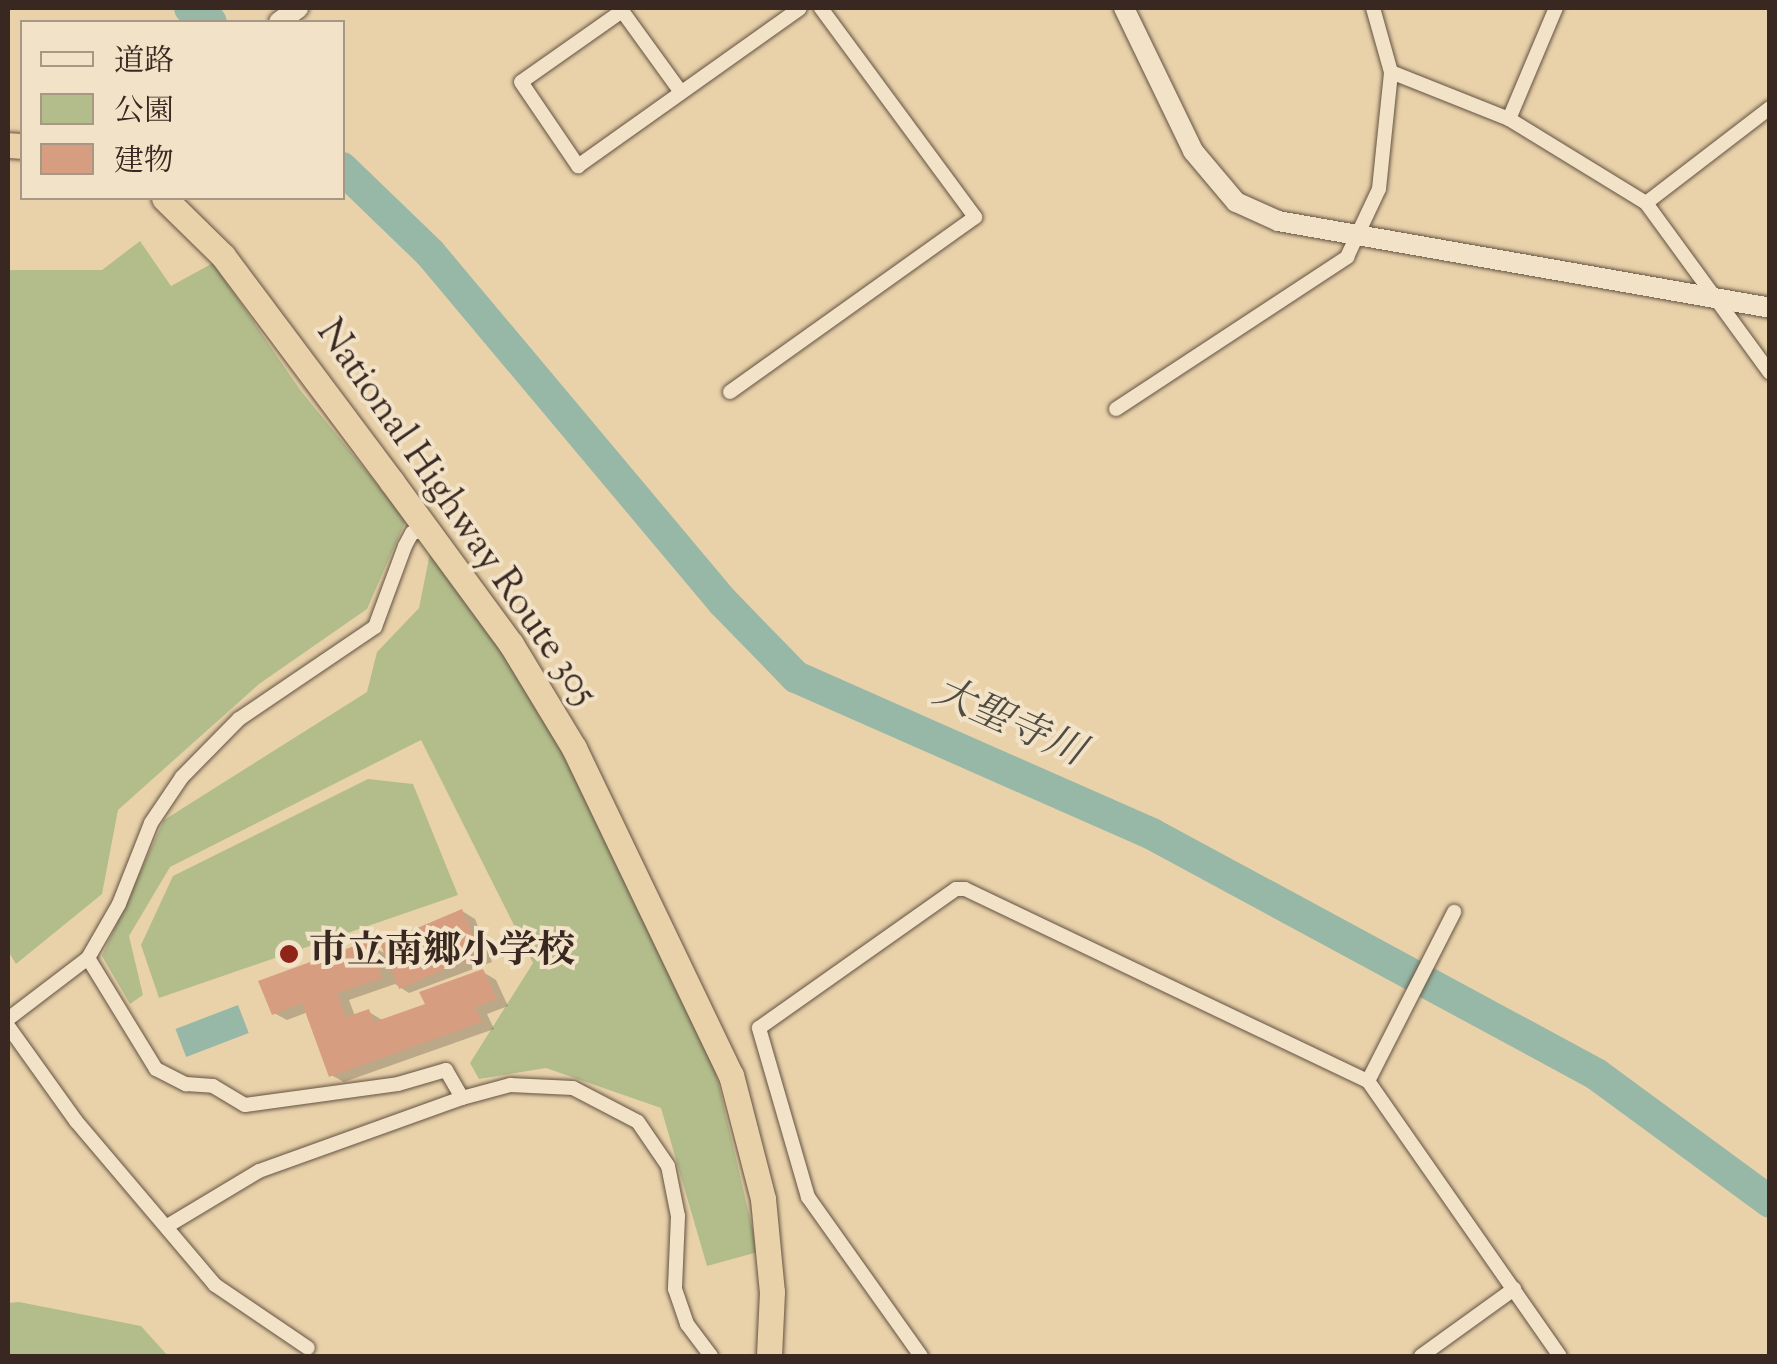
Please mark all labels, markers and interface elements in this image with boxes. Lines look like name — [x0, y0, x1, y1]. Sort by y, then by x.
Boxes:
legend — [20, 20, 345, 200]
text: 道路 — [114, 41, 174, 84]
text: 公園 — [114, 91, 174, 134]
text: 建物 — [114, 141, 174, 184]
street label: National Highway Route 305 — [305, 313, 605, 715]
water label: 大聖寺川 — [925, 670, 1091, 778]
place label: 市立南郷小学校 — [309, 931, 575, 977]
marker: 市立南郷小学校 — [278, 943, 300, 965]

